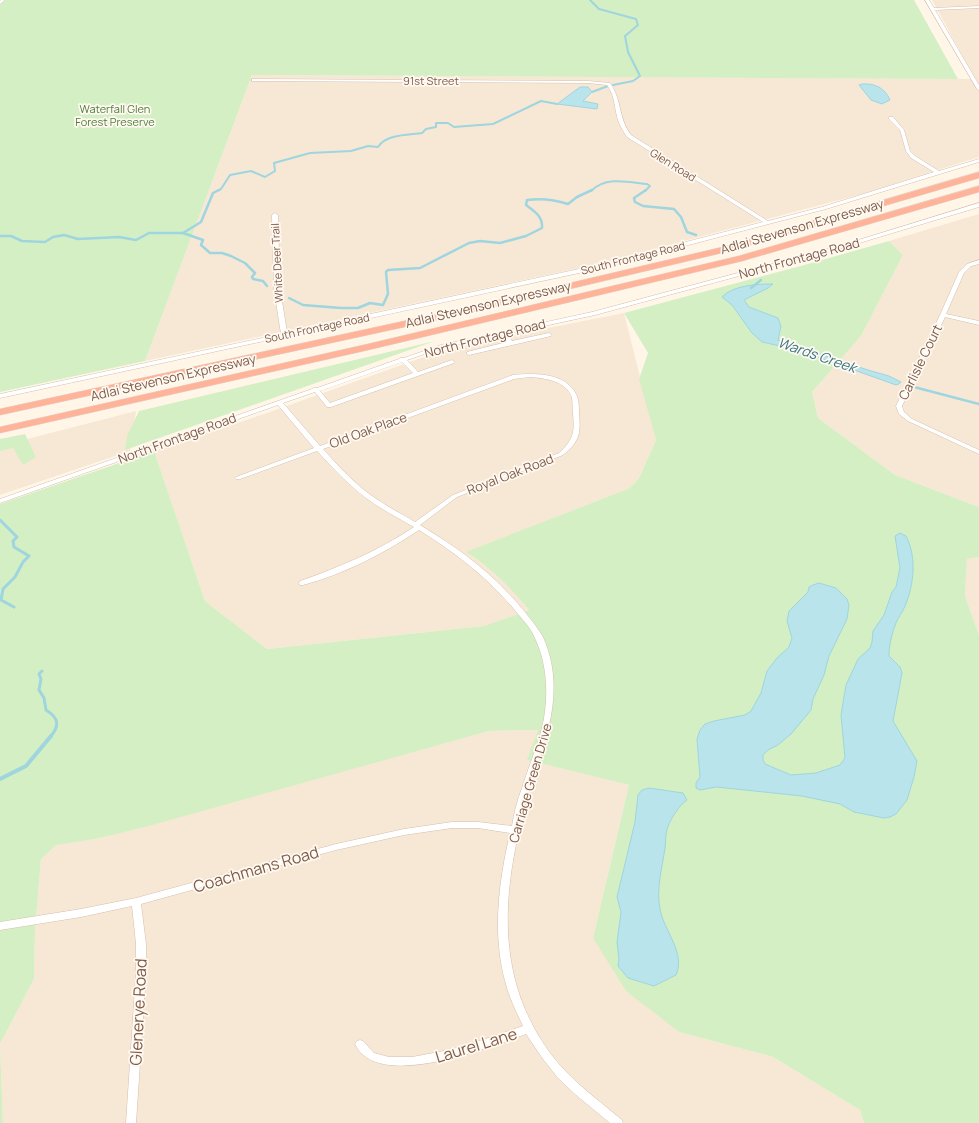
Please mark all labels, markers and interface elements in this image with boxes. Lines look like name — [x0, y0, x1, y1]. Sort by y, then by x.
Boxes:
street label: 91st Street — [403, 73, 459, 88]
park label: Waterfall Glen Forest Preserve — [75, 101, 155, 129]
street label: Glen Road — [647, 145, 699, 185]
street label: Adlai Stevenson Expressway — [718, 194, 886, 258]
street label: White Deer Trail — [267, 223, 286, 303]
street label: North Frontage Road — [737, 233, 861, 283]
street label: South Frontage Road — [579, 237, 687, 278]
street label: Adlai Stevenson Expressway — [404, 276, 573, 332]
street label: South Frontage Road — [263, 309, 371, 346]
street label: North Frontage Road — [422, 314, 548, 362]
street label: Carlisle Court — [894, 321, 946, 403]
water label: Wards Creek — [775, 332, 861, 377]
street label: Adlai Stevenson Expressway — [89, 349, 258, 405]
street label: North Frontage Road — [115, 408, 239, 468]
street label: Old Oak Place — [327, 408, 410, 452]
street label: Royal Oak Road — [464, 449, 556, 499]
street label: Carriage Green Drive — [504, 721, 556, 845]
street label: Coachmans Road — [191, 841, 321, 897]
street label: Glenerye Road — [124, 958, 152, 1066]
street label: Laurel Lane — [432, 1022, 520, 1068]

